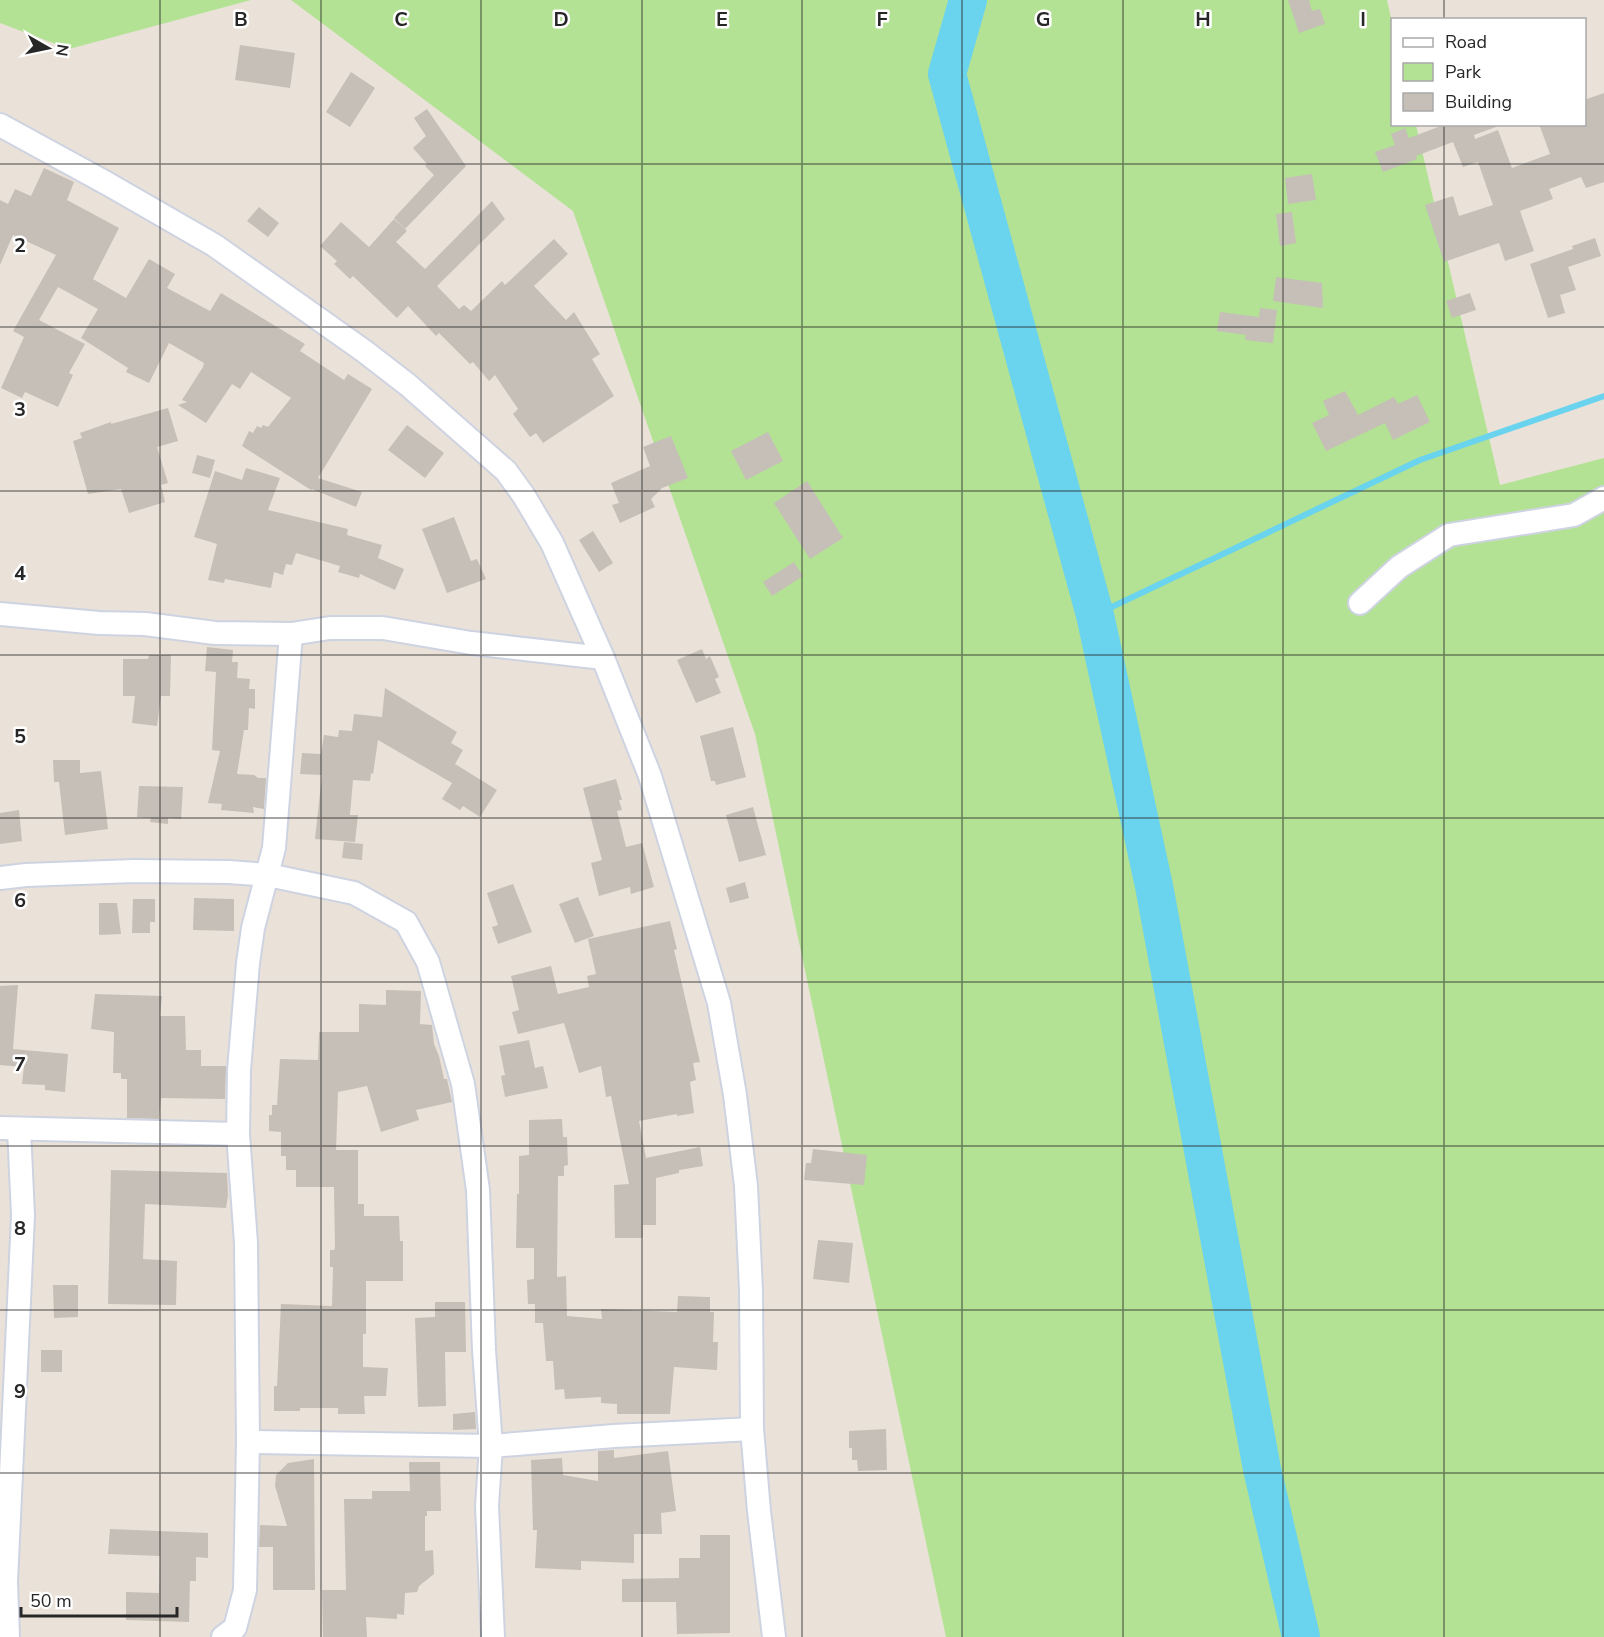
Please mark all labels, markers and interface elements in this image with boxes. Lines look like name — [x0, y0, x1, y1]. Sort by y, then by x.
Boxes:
text: B — [234, 6, 248, 33]
text: C — [394, 6, 408, 33]
text: D — [553, 6, 569, 33]
text: E — [716, 6, 728, 33]
text: F — [876, 6, 888, 33]
text: G — [1036, 6, 1050, 33]
text: H — [1195, 6, 1211, 33]
text: I — [1360, 6, 1366, 33]
north arrow — [18, 18, 78, 78]
legend — [1391, 18, 1586, 126]
text: Road — [1445, 30, 1487, 54]
text: N — [50, 43, 74, 58]
text: Park — [1445, 60, 1482, 84]
text: Building — [1445, 90, 1512, 114]
text: 2 — [14, 232, 26, 259]
text: 3 — [14, 396, 26, 423]
text: 4 — [14, 560, 26, 587]
text: 5 — [14, 723, 26, 750]
text: 6 — [14, 887, 26, 914]
text: 7 — [14, 1051, 26, 1078]
text: 8 — [14, 1215, 26, 1242]
text: 9 — [14, 1378, 26, 1405]
scale bar — [21, 1580, 177, 1618]
text: 50 m — [30, 1589, 72, 1613]

